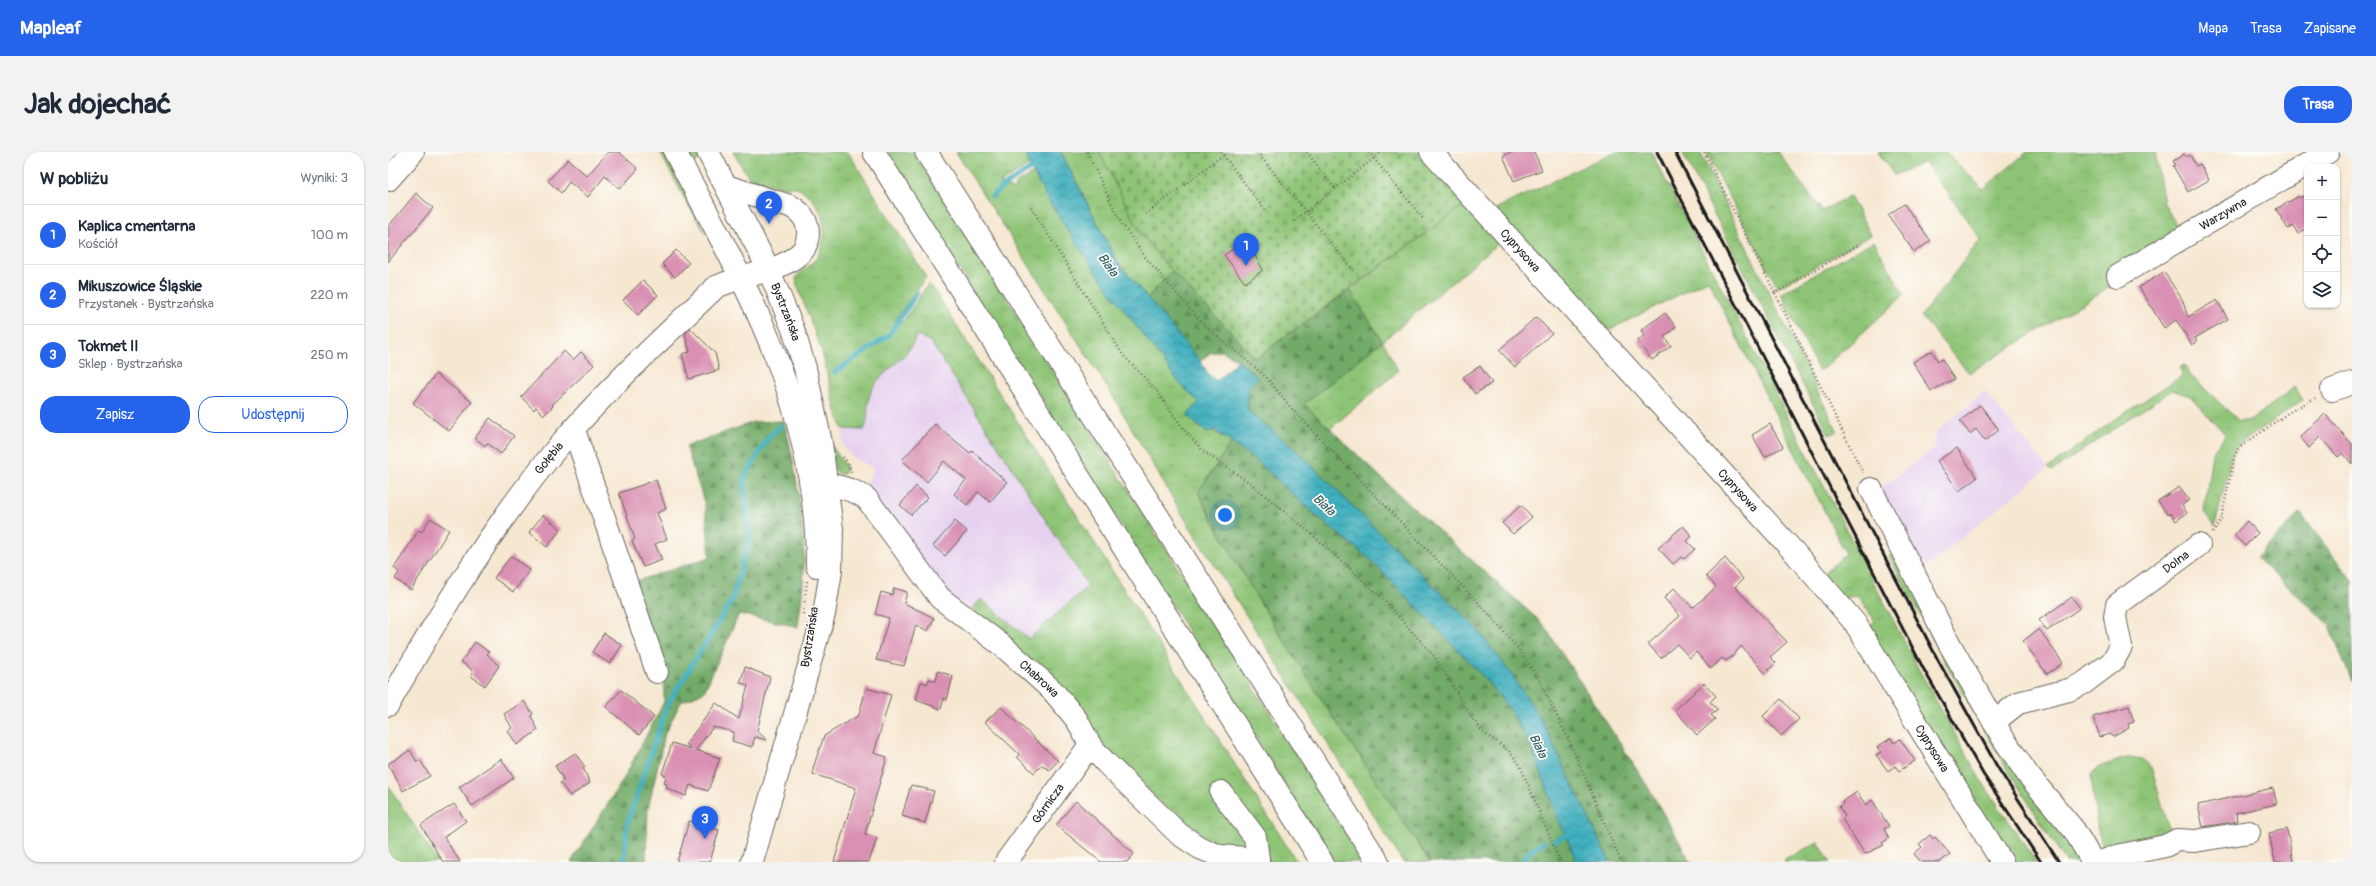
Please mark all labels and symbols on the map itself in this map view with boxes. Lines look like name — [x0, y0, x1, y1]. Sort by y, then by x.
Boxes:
pin: 2 — [756, 191, 782, 224]
street label: Warzywna — [2197, 194, 2250, 234]
street label: Cyprysowa — [1497, 226, 1544, 275]
pin: 1 — [1233, 233, 1259, 266]
water label: Biała — [1094, 250, 1122, 281]
street label: Bystrzańska — [767, 281, 804, 343]
street label: Gołębia — [531, 438, 567, 477]
street label: Cyprysowa — [1715, 466, 1762, 515]
water label: Biała — [1309, 491, 1339, 520]
your location — [1215, 505, 1235, 525]
street label: Dolna — [2160, 547, 2192, 577]
street label: Bystrzańska — [798, 605, 822, 668]
street label: Chabrowa — [1016, 657, 1063, 701]
street label: Cyprysowa — [1912, 722, 1953, 775]
water label: Biała — [1525, 731, 1551, 762]
street label: Górnicza — [1029, 780, 1068, 826]
pin: 3 — [692, 806, 718, 839]

